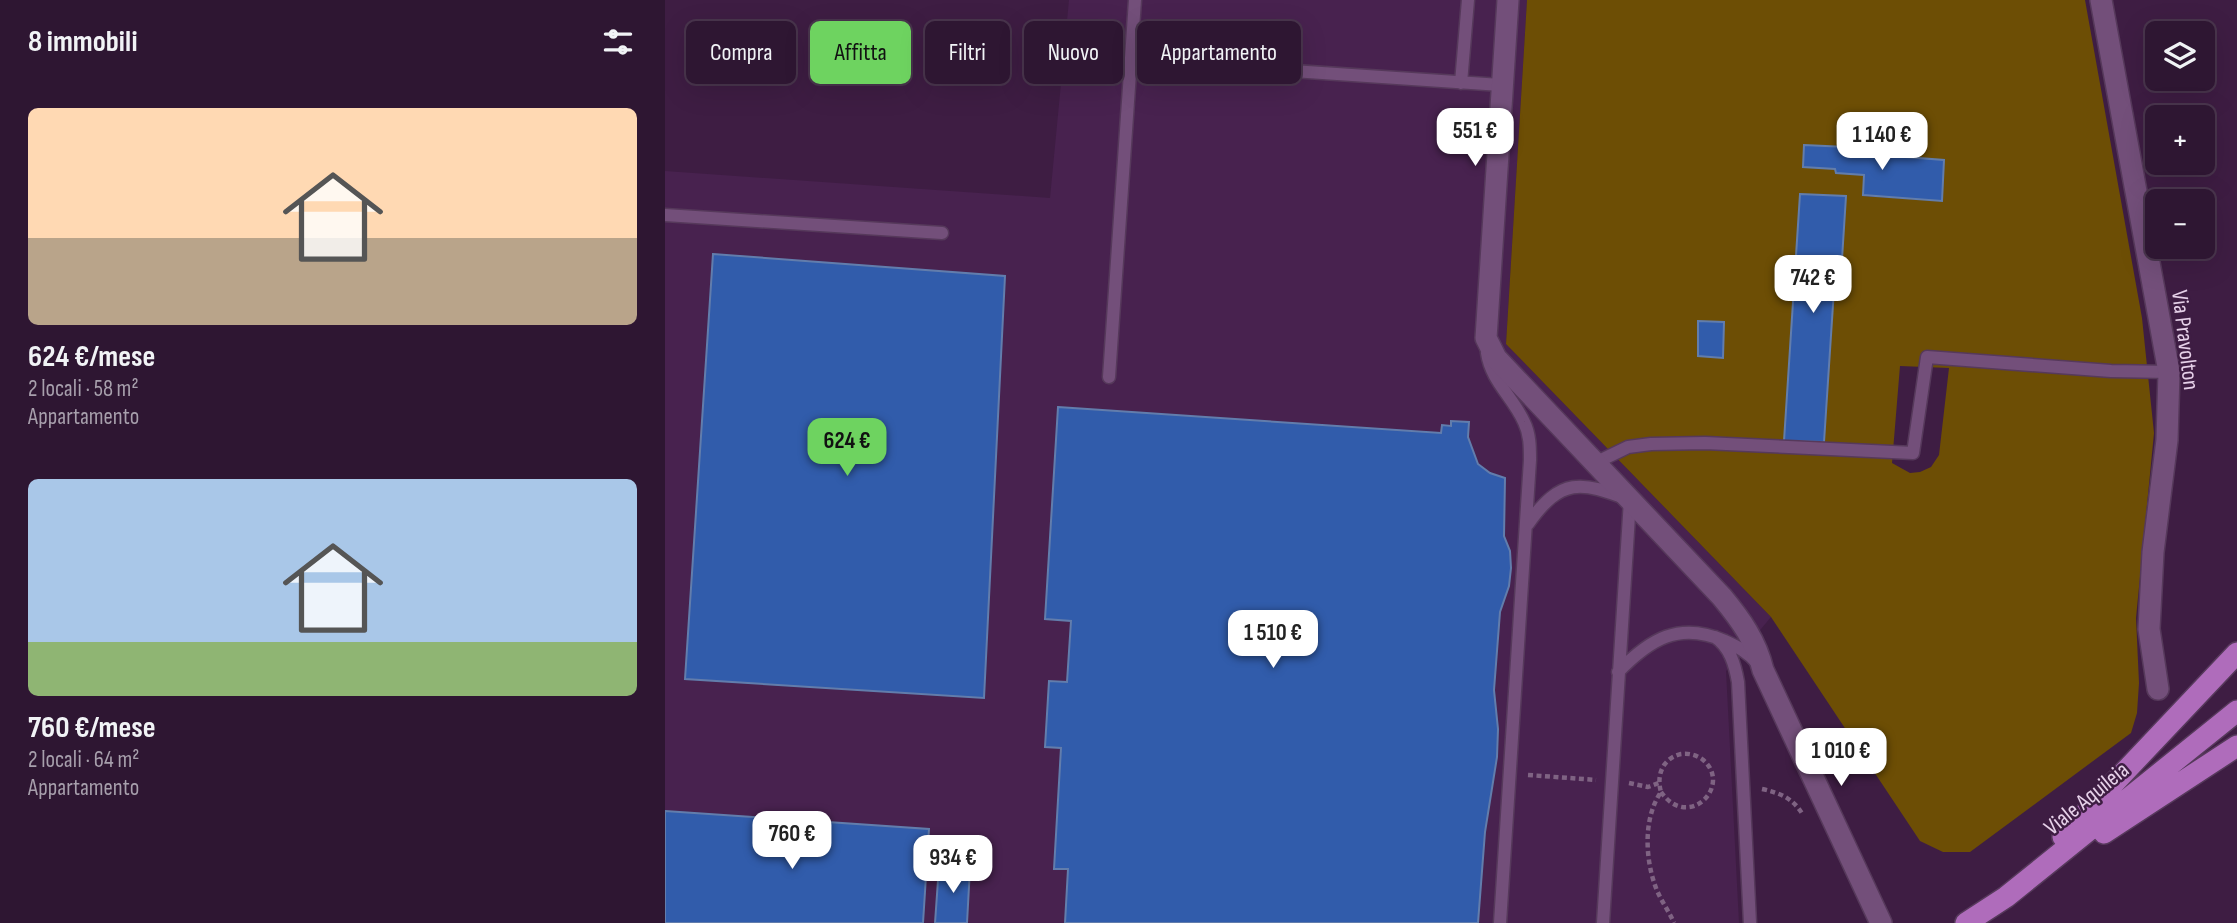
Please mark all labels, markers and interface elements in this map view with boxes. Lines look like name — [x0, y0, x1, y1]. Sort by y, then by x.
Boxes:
chip: Compra — [686, 21, 796, 84]
chip: Affitta — [810, 21, 911, 84]
chip: Filtri — [925, 21, 1010, 84]
chip: Nuovo — [1024, 21, 1123, 84]
chip: Appartamento — [1137, 21, 1301, 84]
map controls — [2145, 21, 2215, 259]
button: layers — [2145, 21, 2215, 91]
icon: filters — [599, 23, 637, 61]
text: 8 immobili — [28, 24, 137, 60]
button: + — [2145, 105, 2215, 175]
pin: 551 € — [1426, 108, 1524, 168]
pin: 1 140 € — [1817, 113, 1947, 172]
text: 551 € — [1453, 117, 1497, 145]
text: 1 140 € — [1853, 121, 1911, 149]
icon: home — [270, 154, 396, 280]
button: − — [2145, 189, 2215, 259]
pin: 742 € — [1764, 256, 1862, 315]
text: 742 € — [1791, 264, 1835, 292]
street label: Via Pravolton — [2165, 289, 2205, 392]
text: 624 €/mese — [28, 339, 155, 375]
text: 2 locali · 58 m² — [28, 375, 139, 403]
text: Appartamento — [28, 403, 139, 431]
pin: 624 € — [798, 419, 896, 478]
text: 624 € — [824, 427, 871, 455]
icon: home — [270, 525, 396, 651]
pin: 1 510 € — [1208, 610, 1338, 670]
text: 1 510 € — [1244, 619, 1302, 647]
text: 760 €/mese — [28, 710, 156, 746]
pin: 1 010 € — [1776, 728, 1906, 788]
text: 1 010 € — [1812, 737, 1870, 765]
text: 2 locali · 64 m² — [28, 746, 139, 774]
street label: Viale Aquileia — [2039, 756, 2135, 841]
text: Appartamento — [28, 774, 139, 802]
pin: 760 € — [743, 812, 841, 871]
text: 760 € — [768, 820, 816, 848]
pin: 934 € — [904, 836, 1002, 895]
text: 934 € — [929, 844, 977, 872]

